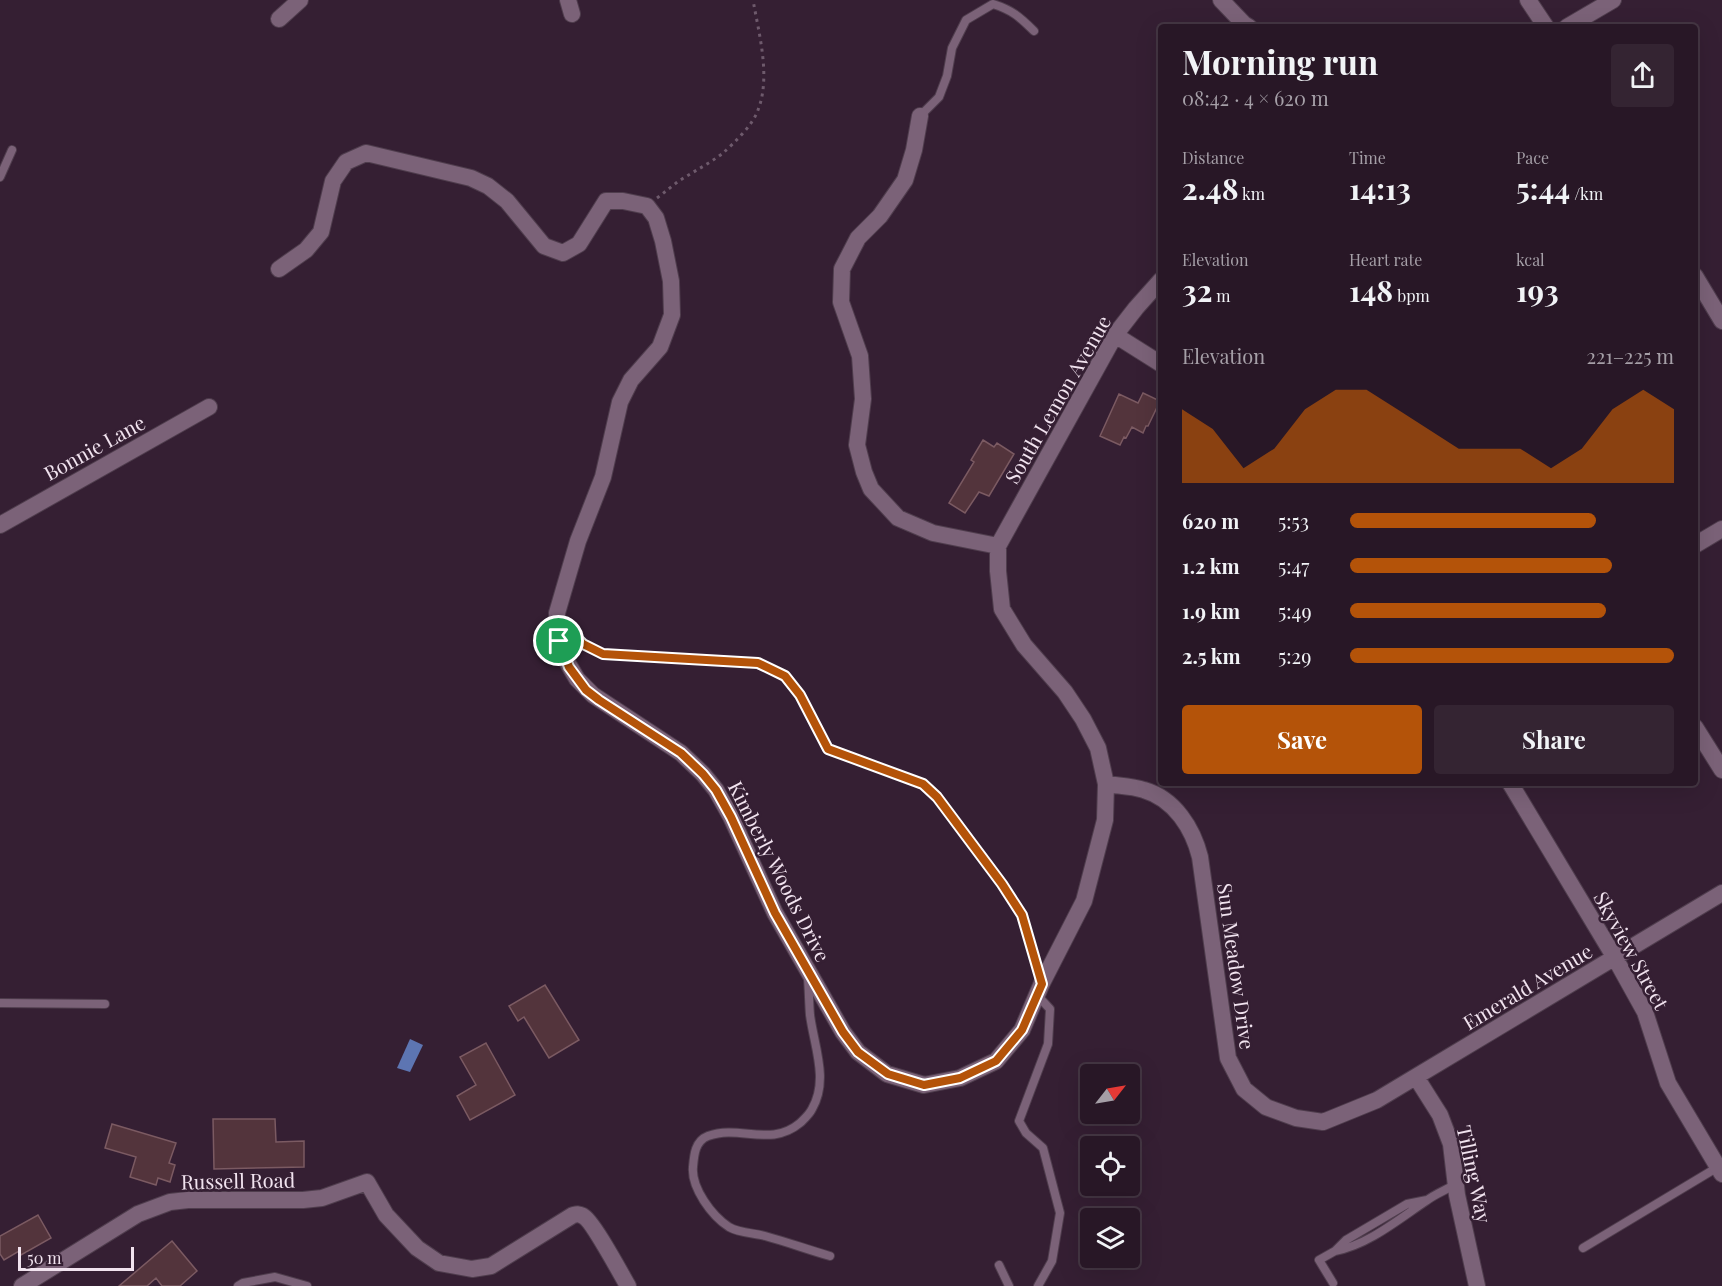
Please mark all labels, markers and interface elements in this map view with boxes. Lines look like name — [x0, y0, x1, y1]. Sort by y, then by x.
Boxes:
text: Morning run — [1182, 39, 1378, 83]
button: share — [1611, 44, 1674, 107]
text: 08:42 · 4 × 620 m — [1182, 84, 1329, 111]
text: Distance — [1182, 147, 1244, 168]
text: Time — [1349, 147, 1386, 168]
text: Pace — [1516, 147, 1549, 168]
text: 2.48 — [1182, 168, 1238, 208]
text: 14:13 — [1349, 168, 1411, 208]
text: 5:44 — [1516, 168, 1570, 208]
text: km — [1238, 183, 1265, 204]
text: /km — [1570, 183, 1603, 204]
text: Elevation — [1182, 249, 1249, 270]
text: Heart rate — [1349, 249, 1422, 270]
text: kcal — [1516, 249, 1545, 270]
text: 32 — [1182, 270, 1212, 310]
text: 148 — [1349, 270, 1393, 310]
text: 193 — [1516, 270, 1559, 310]
text: m — [1212, 285, 1231, 306]
text: bpm — [1393, 285, 1430, 306]
street label: South Lemon Avenue — [998, 310, 1116, 488]
text: Elevation — [1182, 342, 1265, 369]
text: 221–225 m — [1586, 342, 1674, 369]
street label: Bonnie Lane — [38, 408, 150, 486]
text: 620 m — [1182, 507, 1239, 534]
text: 5:53 — [1278, 507, 1309, 534]
text: 1.2 km — [1182, 552, 1240, 579]
text: 5:47 — [1278, 552, 1309, 579]
text: 1.9 km — [1182, 597, 1240, 624]
text: 5:49 — [1278, 597, 1312, 624]
pin — [533, 615, 584, 666]
icon: arrive — [542, 624, 575, 657]
text: 2.5 km — [1182, 642, 1241, 669]
text: 5:29 — [1278, 642, 1311, 669]
button: Save — [1182, 705, 1422, 774]
button: Share — [1434, 705, 1674, 774]
street label: Kimberly Woods Drive — [723, 776, 837, 966]
street label: Sun Meadow Drive — [1212, 881, 1262, 1051]
street label: Skyview Street — [1588, 886, 1676, 1015]
street label: Emerald Avenue — [1457, 937, 1597, 1035]
north arrow — [1080, 1064, 1140, 1124]
map controls — [1080, 1064, 1140, 1268]
street label: Tilling Way — [1451, 1123, 1499, 1225]
button: locate — [1080, 1136, 1140, 1196]
street label: Russell Road — [181, 1165, 296, 1194]
button: layers — [1080, 1208, 1140, 1268]
scale bar — [18, 1244, 134, 1272]
text: 50 m — [27, 1247, 61, 1268]

